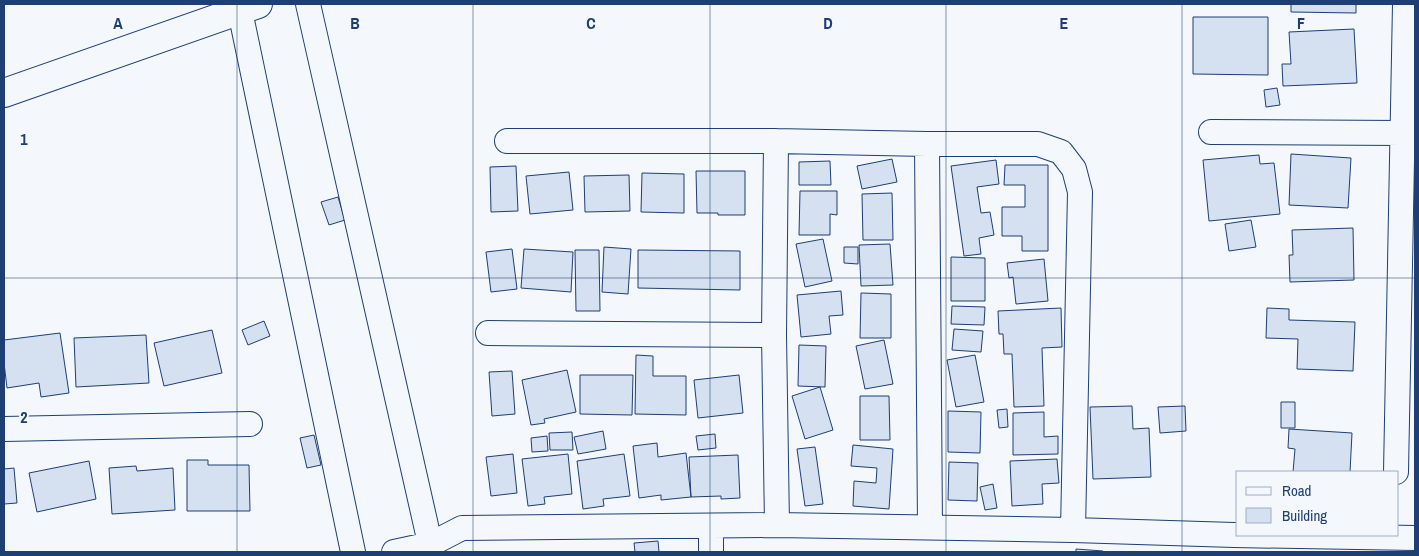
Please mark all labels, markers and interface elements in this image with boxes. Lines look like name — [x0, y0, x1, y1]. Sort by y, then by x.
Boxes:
text: A — [113, 12, 123, 34]
text: B — [350, 12, 360, 34]
text: C — [586, 12, 596, 34]
text: D — [823, 12, 833, 34]
text: E — [1060, 12, 1069, 34]
text: F — [1297, 12, 1305, 34]
text: 1 — [20, 128, 28, 150]
text: 2 — [20, 406, 28, 428]
legend — [1236, 471, 1399, 536]
text: Road — [1282, 480, 1311, 501]
text: Building — [1282, 505, 1327, 526]

